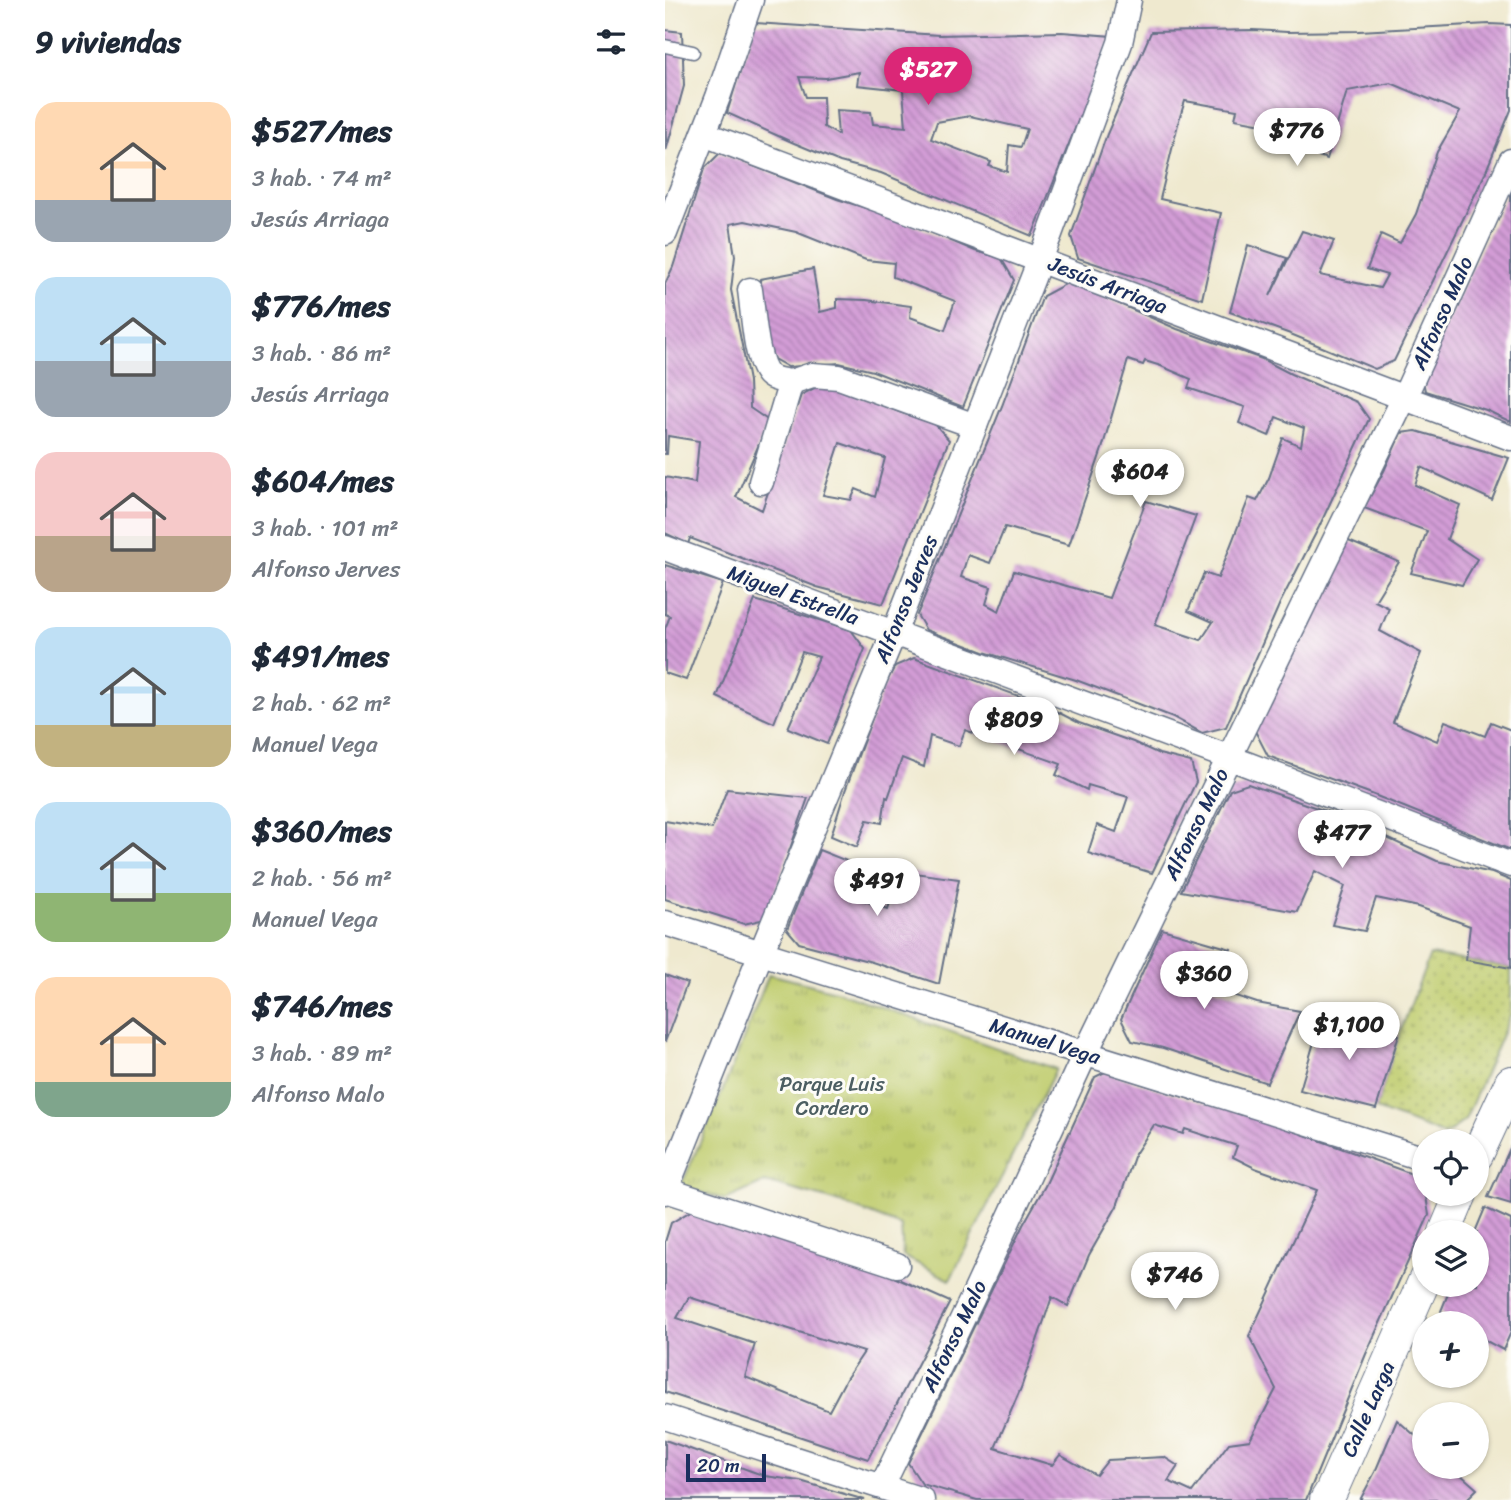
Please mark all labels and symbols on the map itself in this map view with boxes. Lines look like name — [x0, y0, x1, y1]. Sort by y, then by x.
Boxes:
pin: $527 — [887, 48, 969, 107]
pin: $776 — [1256, 108, 1338, 168]
street label: Jesús Arriaga — [1042, 244, 1174, 325]
street label: Alfonso Malo — [1400, 250, 1484, 377]
pin: $604 — [1099, 449, 1181, 509]
street label: Alfonso Jerves — [863, 529, 949, 670]
street label: Miguel Estrella — [722, 554, 865, 637]
pin: $809 — [973, 698, 1055, 757]
street label: Alfonso Malo — [1152, 761, 1240, 888]
pin: $477 — [1301, 810, 1383, 870]
pin: $491 — [836, 858, 918, 918]
pin: $360 — [1163, 951, 1245, 1011]
pin: $1,100 — [1292, 1002, 1406, 1062]
street label: Manuel Vega — [985, 1006, 1106, 1076]
park label: Parque Luis Cordero — [779, 1065, 885, 1127]
pin: $746 — [1134, 1252, 1216, 1312]
street label: Alfonso Malo — [910, 1273, 998, 1400]
street label: Calle Larga — [1330, 1354, 1406, 1463]
scale bar — [686, 1451, 767, 1483]

